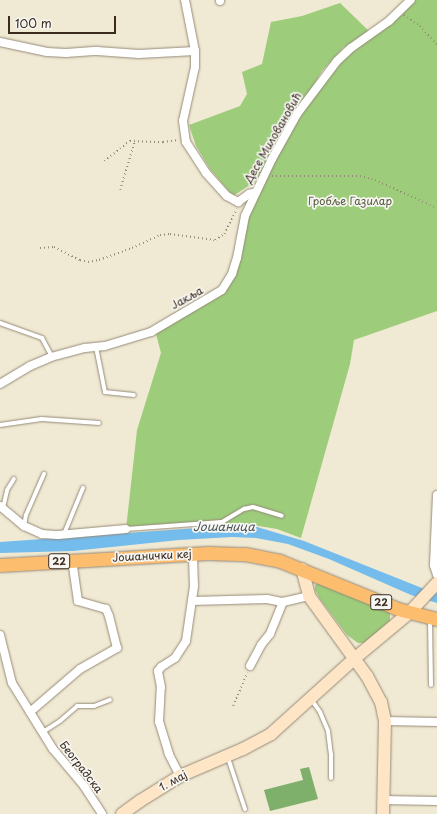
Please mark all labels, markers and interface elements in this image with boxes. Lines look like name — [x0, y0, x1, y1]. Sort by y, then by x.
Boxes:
scale bar — [10, 8, 118, 34]
text: 100 m — [15, 14, 52, 32]
street label: Десе Миловановић — [241, 90, 305, 186]
park label: Гробље Газилар — [308, 194, 392, 208]
street label: Јакља — [169, 284, 205, 312]
water label: Јошаница — [193, 520, 255, 534]
street label: Јошанички кеј — [112, 547, 192, 565]
road number: 22 — [48, 553, 70, 569]
road number: 22 — [370, 594, 392, 610]
street label: Београдска — [57, 738, 105, 796]
street label: 1. мај — [157, 768, 189, 794]

